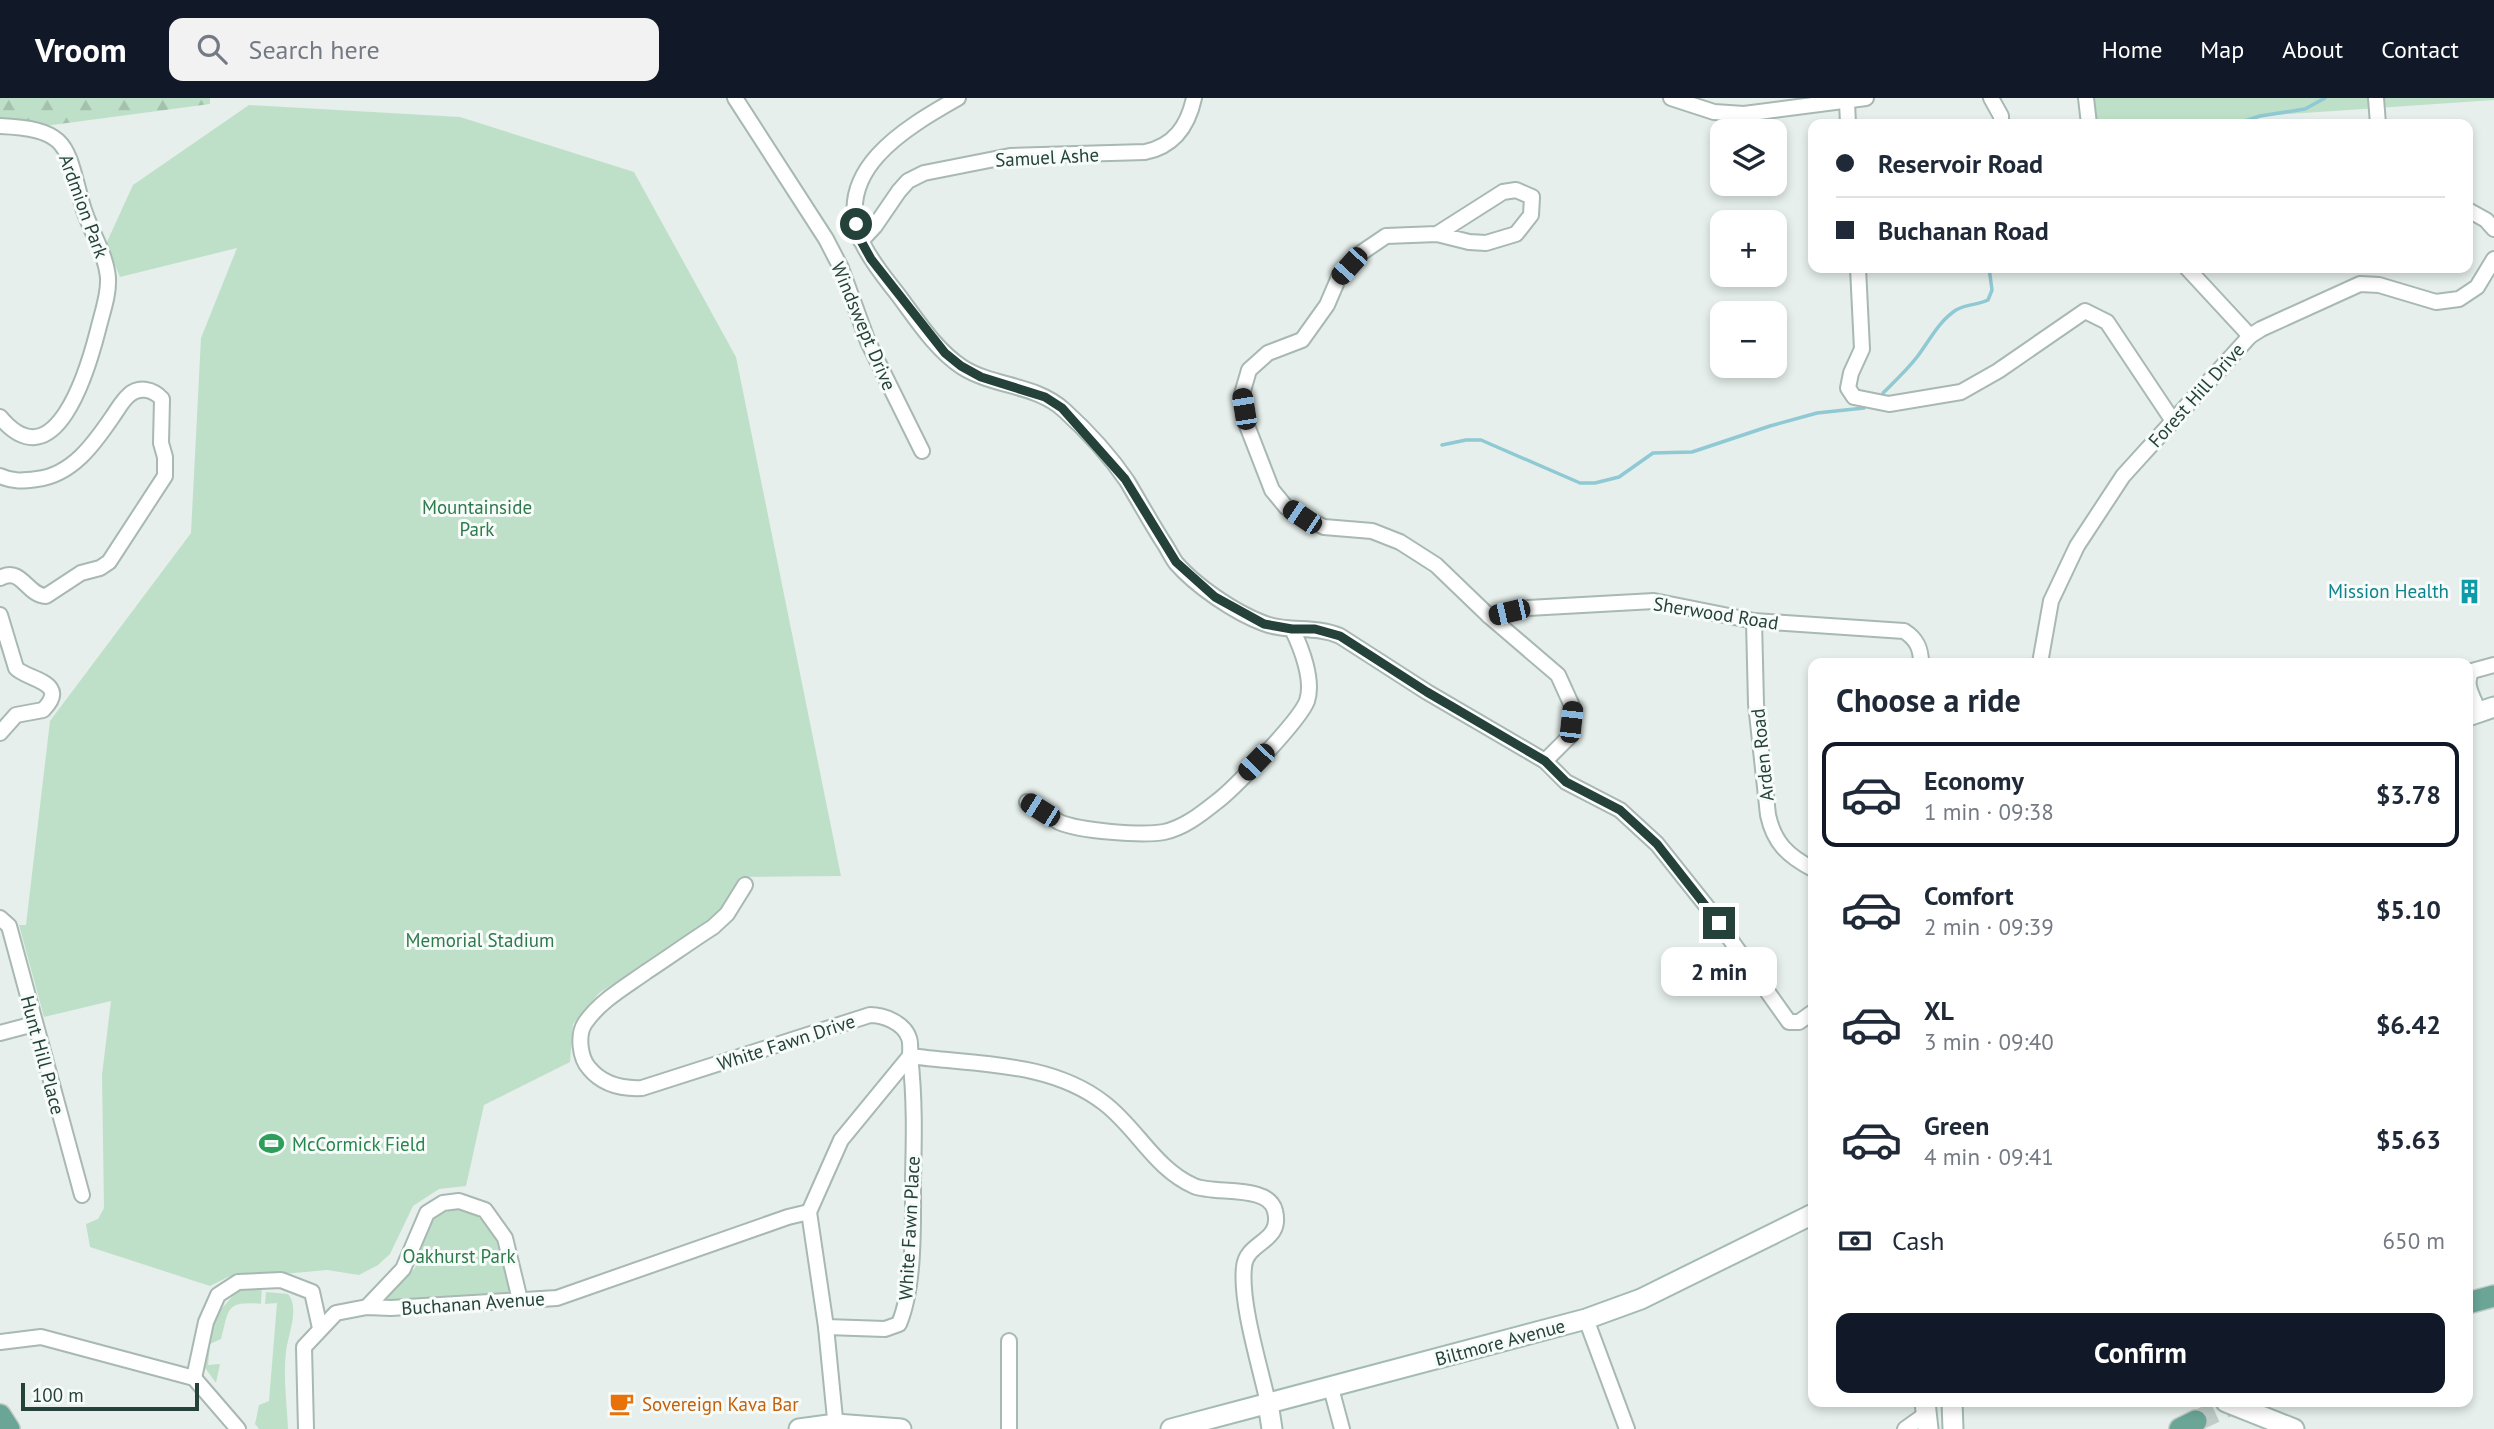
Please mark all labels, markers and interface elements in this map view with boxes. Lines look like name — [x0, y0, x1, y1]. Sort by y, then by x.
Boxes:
search box — [169, 18, 659, 81]
text: Vroom — [35, 28, 127, 71]
icon: search — [193, 30, 231, 68]
text: Search here — [249, 33, 380, 66]
text: Home — [2102, 34, 2162, 65]
text: Map — [2200, 34, 2244, 65]
text: About — [2282, 34, 2343, 65]
text: Contact — [2381, 34, 2459, 65]
map controls — [1710, 119, 1787, 378]
button: layers — [1710, 119, 1787, 196]
street label: Samuel Ashe — [994, 142, 1100, 172]
text: Reservoir Road — [1878, 147, 2043, 180]
street label: Ardmion Park — [54, 151, 114, 261]
route start — [840, 208, 872, 240]
button: + — [1710, 210, 1787, 287]
text: Buchanan Road — [1878, 214, 2049, 247]
car — [1328, 243, 1371, 289]
street label: Windswept Drive — [826, 258, 902, 394]
button: − — [1710, 301, 1787, 378]
street label: Forest Hill Drive — [2143, 338, 2249, 452]
car — [1231, 387, 1258, 431]
park label: Mountainside Park — [422, 495, 532, 541]
car — [1279, 497, 1326, 537]
building icon: Mission Health — [2455, 577, 2483, 605]
place label: Mission Health — [2328, 579, 2449, 603]
street label: Sherwood Road — [1652, 591, 1780, 635]
car — [1487, 597, 1532, 627]
text: Choose a ride — [1836, 679, 2021, 721]
car — [1559, 700, 1584, 744]
street label: Arden Road — [1745, 707, 1779, 803]
car — [1234, 740, 1279, 784]
icon: car — [1840, 763, 1903, 826]
text: Economy — [1924, 764, 2024, 797]
text: $3.78 — [2376, 778, 2441, 811]
car — [1017, 790, 1064, 830]
text: 1 min · 09:38 — [1924, 797, 2054, 826]
icon: car — [1840, 878, 1903, 941]
text: Comfort — [1924, 879, 2014, 912]
text: $5.10 — [2376, 893, 2441, 926]
route end — [1703, 907, 1735, 939]
text: 2 min · 09:39 — [1924, 912, 2054, 941]
park label: Memorial Stadium — [406, 928, 554, 952]
callout: 2 min — [1661, 948, 1777, 996]
text: 2 min — [1691, 957, 1747, 986]
street label: Hunt Hill Place — [16, 993, 70, 1117]
icon: car — [1840, 993, 1903, 1056]
text: XL — [1924, 994, 1954, 1027]
street label: White Fawn Drive — [714, 1008, 858, 1076]
text: $6.42 — [2376, 1008, 2441, 1041]
text: 3 min · 09:40 — [1924, 1027, 2054, 1056]
icon: car — [1840, 1108, 1903, 1171]
text: Green — [1924, 1109, 1989, 1142]
text: $5.63 — [2376, 1123, 2441, 1156]
sports icon: McCormick Field — [258, 1130, 286, 1158]
place label: McCormick Field — [292, 1132, 425, 1156]
text: 4 min · 09:41 — [1924, 1142, 2054, 1171]
street label: White Fawn Place — [893, 1155, 925, 1301]
icon: cash — [1836, 1222, 1874, 1260]
text: Cash — [1892, 1224, 1944, 1257]
text: 650 m — [2383, 1226, 2445, 1255]
park label: Oakhurst Park — [402, 1244, 516, 1268]
street label: Buchanan Avenue — [400, 1286, 546, 1320]
street label: Biltmore Avenue — [1432, 1313, 1568, 1371]
button: Confirm — [1836, 1313, 2445, 1393]
scale bar — [21, 1380, 200, 1412]
text: 100 m — [32, 1383, 84, 1407]
cafe icon: Sovereign Kava Bar — [608, 1390, 636, 1418]
place label: Sovereign Kava Bar — [642, 1392, 799, 1416]

